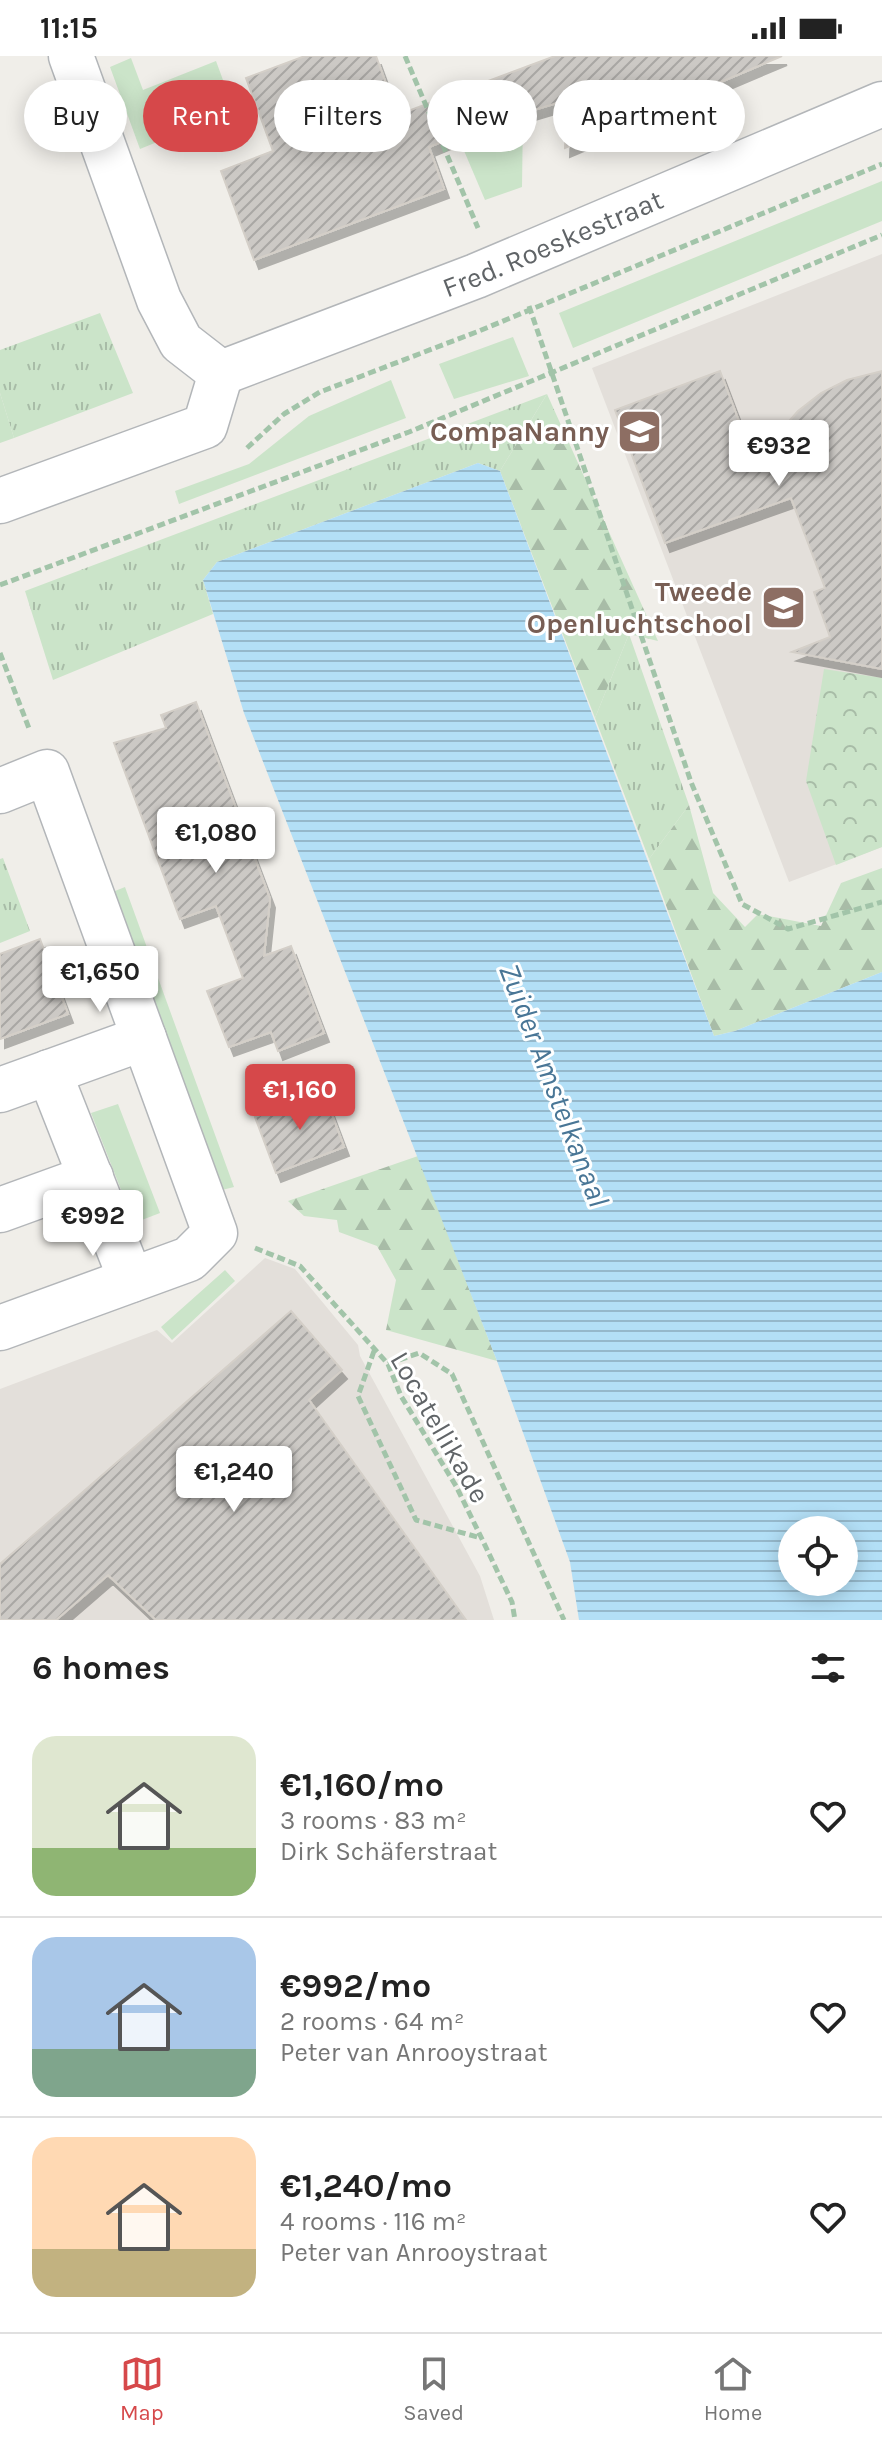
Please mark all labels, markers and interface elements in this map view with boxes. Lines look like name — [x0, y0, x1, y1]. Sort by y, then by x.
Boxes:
text: 11:15 — [40, 10, 98, 46]
chip: Buy — [24, 80, 127, 152]
chip: Rent — [143, 80, 258, 152]
chip: Filters — [274, 80, 411, 152]
chip: New — [427, 80, 537, 152]
chip: Apartment — [553, 80, 745, 152]
street label: Fred. Roeskestraat — [438, 182, 668, 304]
school or university icon: CompaNanny — [616, 407, 664, 455]
place label: CompaNanny — [430, 415, 609, 448]
pin: €932 — [732, 420, 826, 488]
text: €932 — [747, 430, 811, 461]
place label: Tweede Openluchtschool — [527, 575, 752, 640]
school or university icon: Tweede Openluchtschool — [759, 583, 807, 631]
pin: €1,080 — [151, 807, 281, 875]
text: €1,080 — [175, 817, 257, 848]
pin: €1,650 — [35, 946, 165, 1014]
text: €1,650 — [60, 956, 140, 987]
water label: Zuider Amstelkanaal — [491, 958, 617, 1212]
pin: €1,160 — [235, 1064, 365, 1132]
text: €1,160 — [263, 1074, 337, 1105]
pin: €992 — [46, 1190, 140, 1258]
text: €992 — [61, 1200, 125, 1231]
street label: Locatellikade — [383, 1345, 497, 1509]
pin: €1,240 — [169, 1446, 299, 1514]
text: €1,240 — [194, 1456, 274, 1487]
map controls — [778, 1516, 858, 1596]
button: locate — [778, 1516, 858, 1596]
icon: filters — [806, 1646, 850, 1690]
text: 6 homes — [32, 1648, 170, 1688]
text: €1,160/mo — [280, 1765, 444, 1805]
icon: home — [96, 1768, 192, 1864]
icon: heart — [806, 1794, 850, 1838]
text: 3 rooms · 83 m² — [280, 1805, 467, 1836]
text: Dirk Schäferstraat — [280, 1836, 497, 1867]
text: €992/mo — [280, 1966, 431, 2006]
icon: home — [96, 1969, 192, 2065]
icon: heart — [806, 1995, 850, 2039]
text: 2 rooms · 64 m² — [280, 2006, 464, 2037]
text: Peter van Anrooystraat — [280, 2037, 547, 2068]
text: €1,240/mo — [280, 2166, 452, 2206]
icon: home — [96, 2169, 192, 2265]
icon: heart — [806, 2195, 850, 2239]
text: 4 rooms · 116 m² — [280, 2206, 467, 2237]
text: Peter van Anrooystraat — [280, 2237, 547, 2268]
tab: Map — [120, 2352, 164, 2426]
tab: Saved — [403, 2352, 464, 2426]
tab: Home — [704, 2352, 762, 2426]

